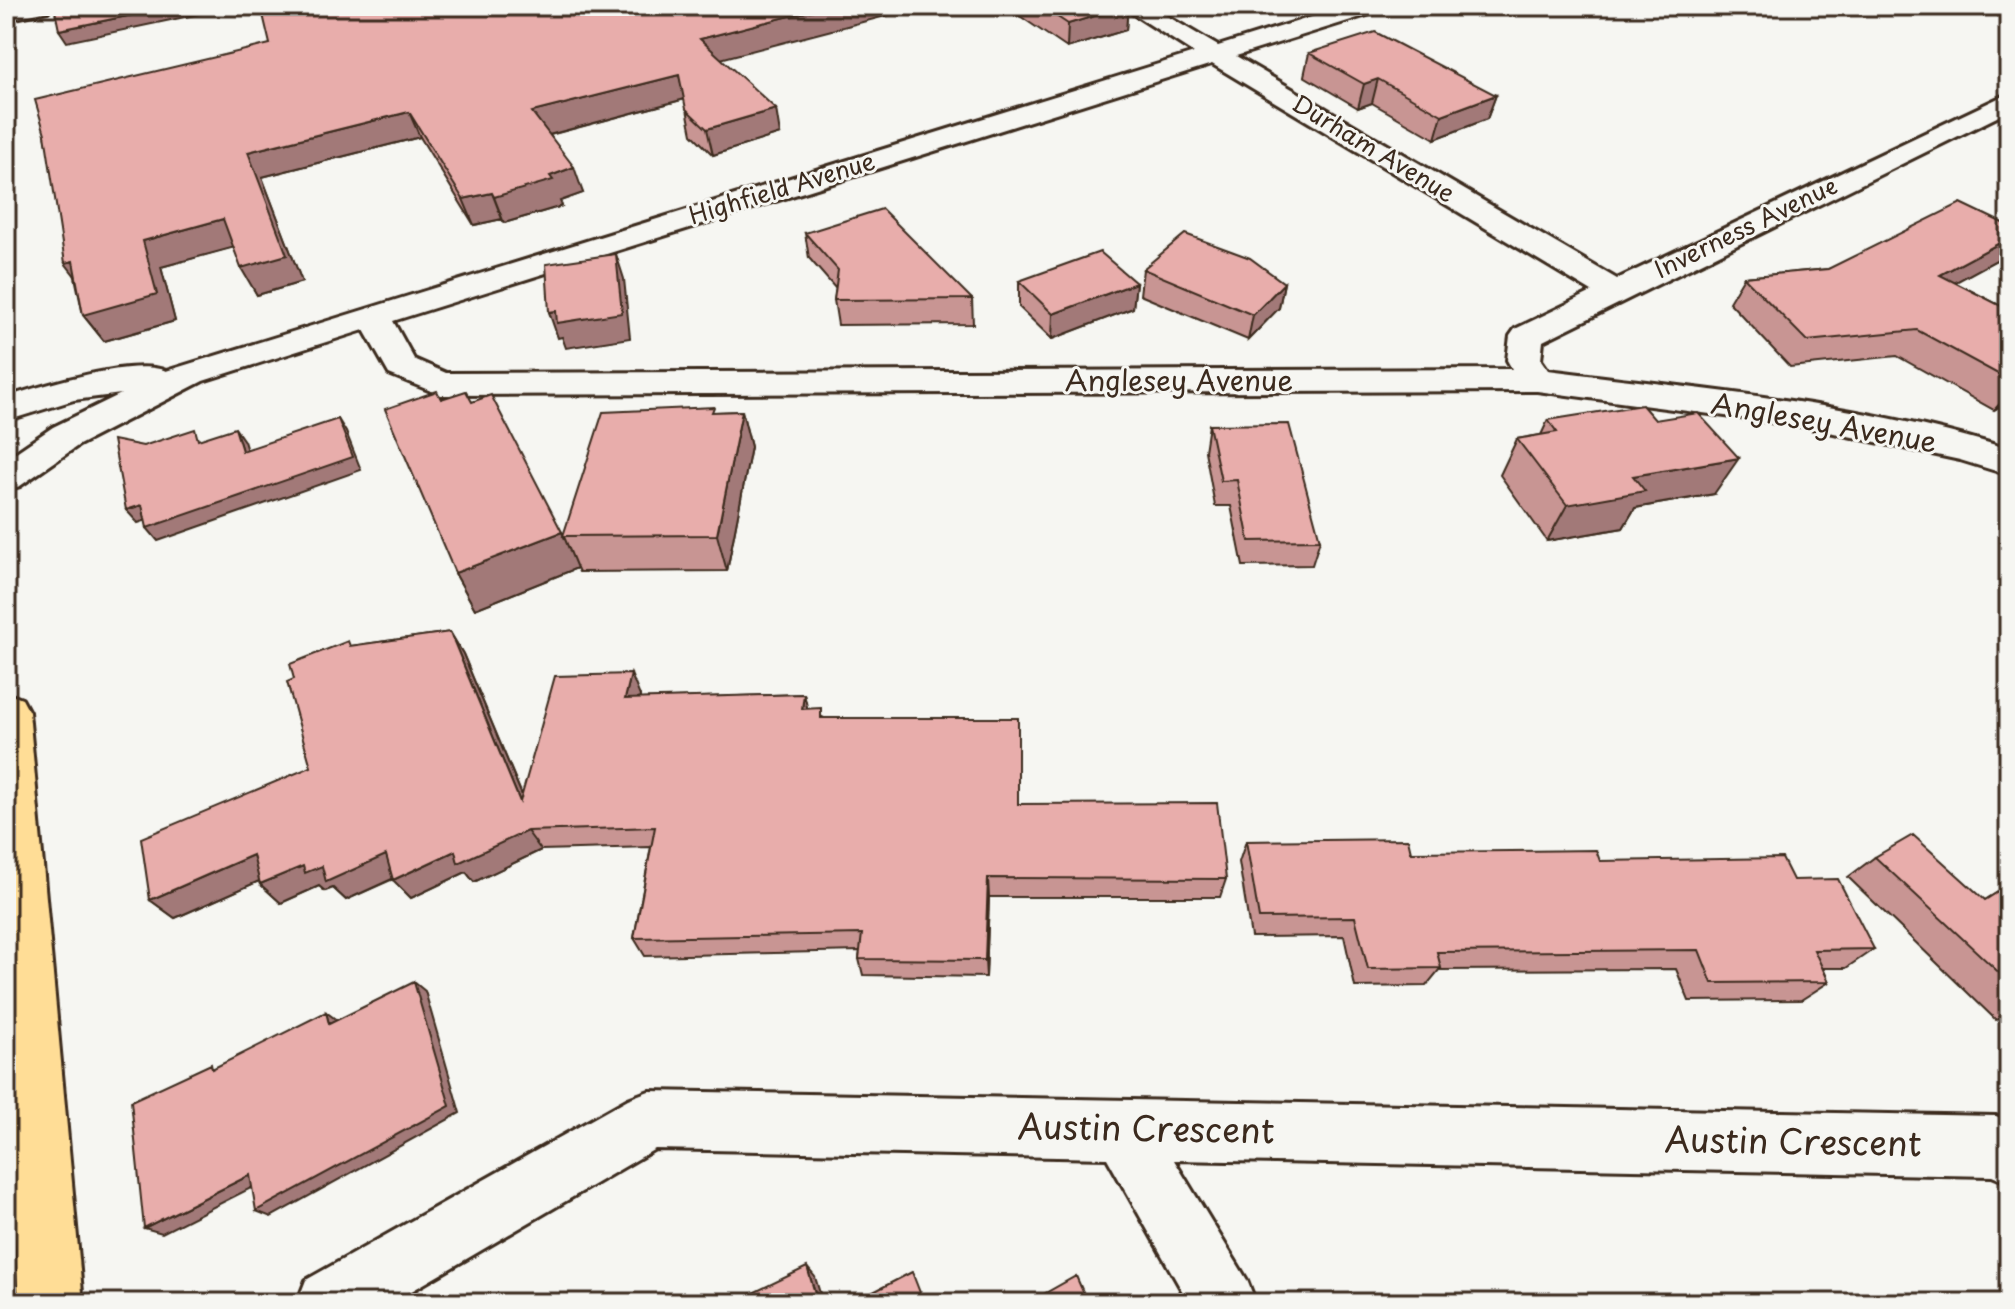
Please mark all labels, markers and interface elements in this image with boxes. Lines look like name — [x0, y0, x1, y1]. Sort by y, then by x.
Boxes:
street label: Durham Avenue — [1286, 84, 1462, 210]
street label: Highfield Avenue — [684, 142, 879, 232]
street label: Inverness Avenue — [1647, 166, 1843, 286]
street label: Anglesey Avenue — [1065, 358, 1293, 401]
street label: Anglesey Avenue — [1708, 381, 1940, 463]
street label: Austin Crescent — [1017, 1099, 1275, 1155]
street label: Austin Crescent — [1664, 1112, 1922, 1168]

